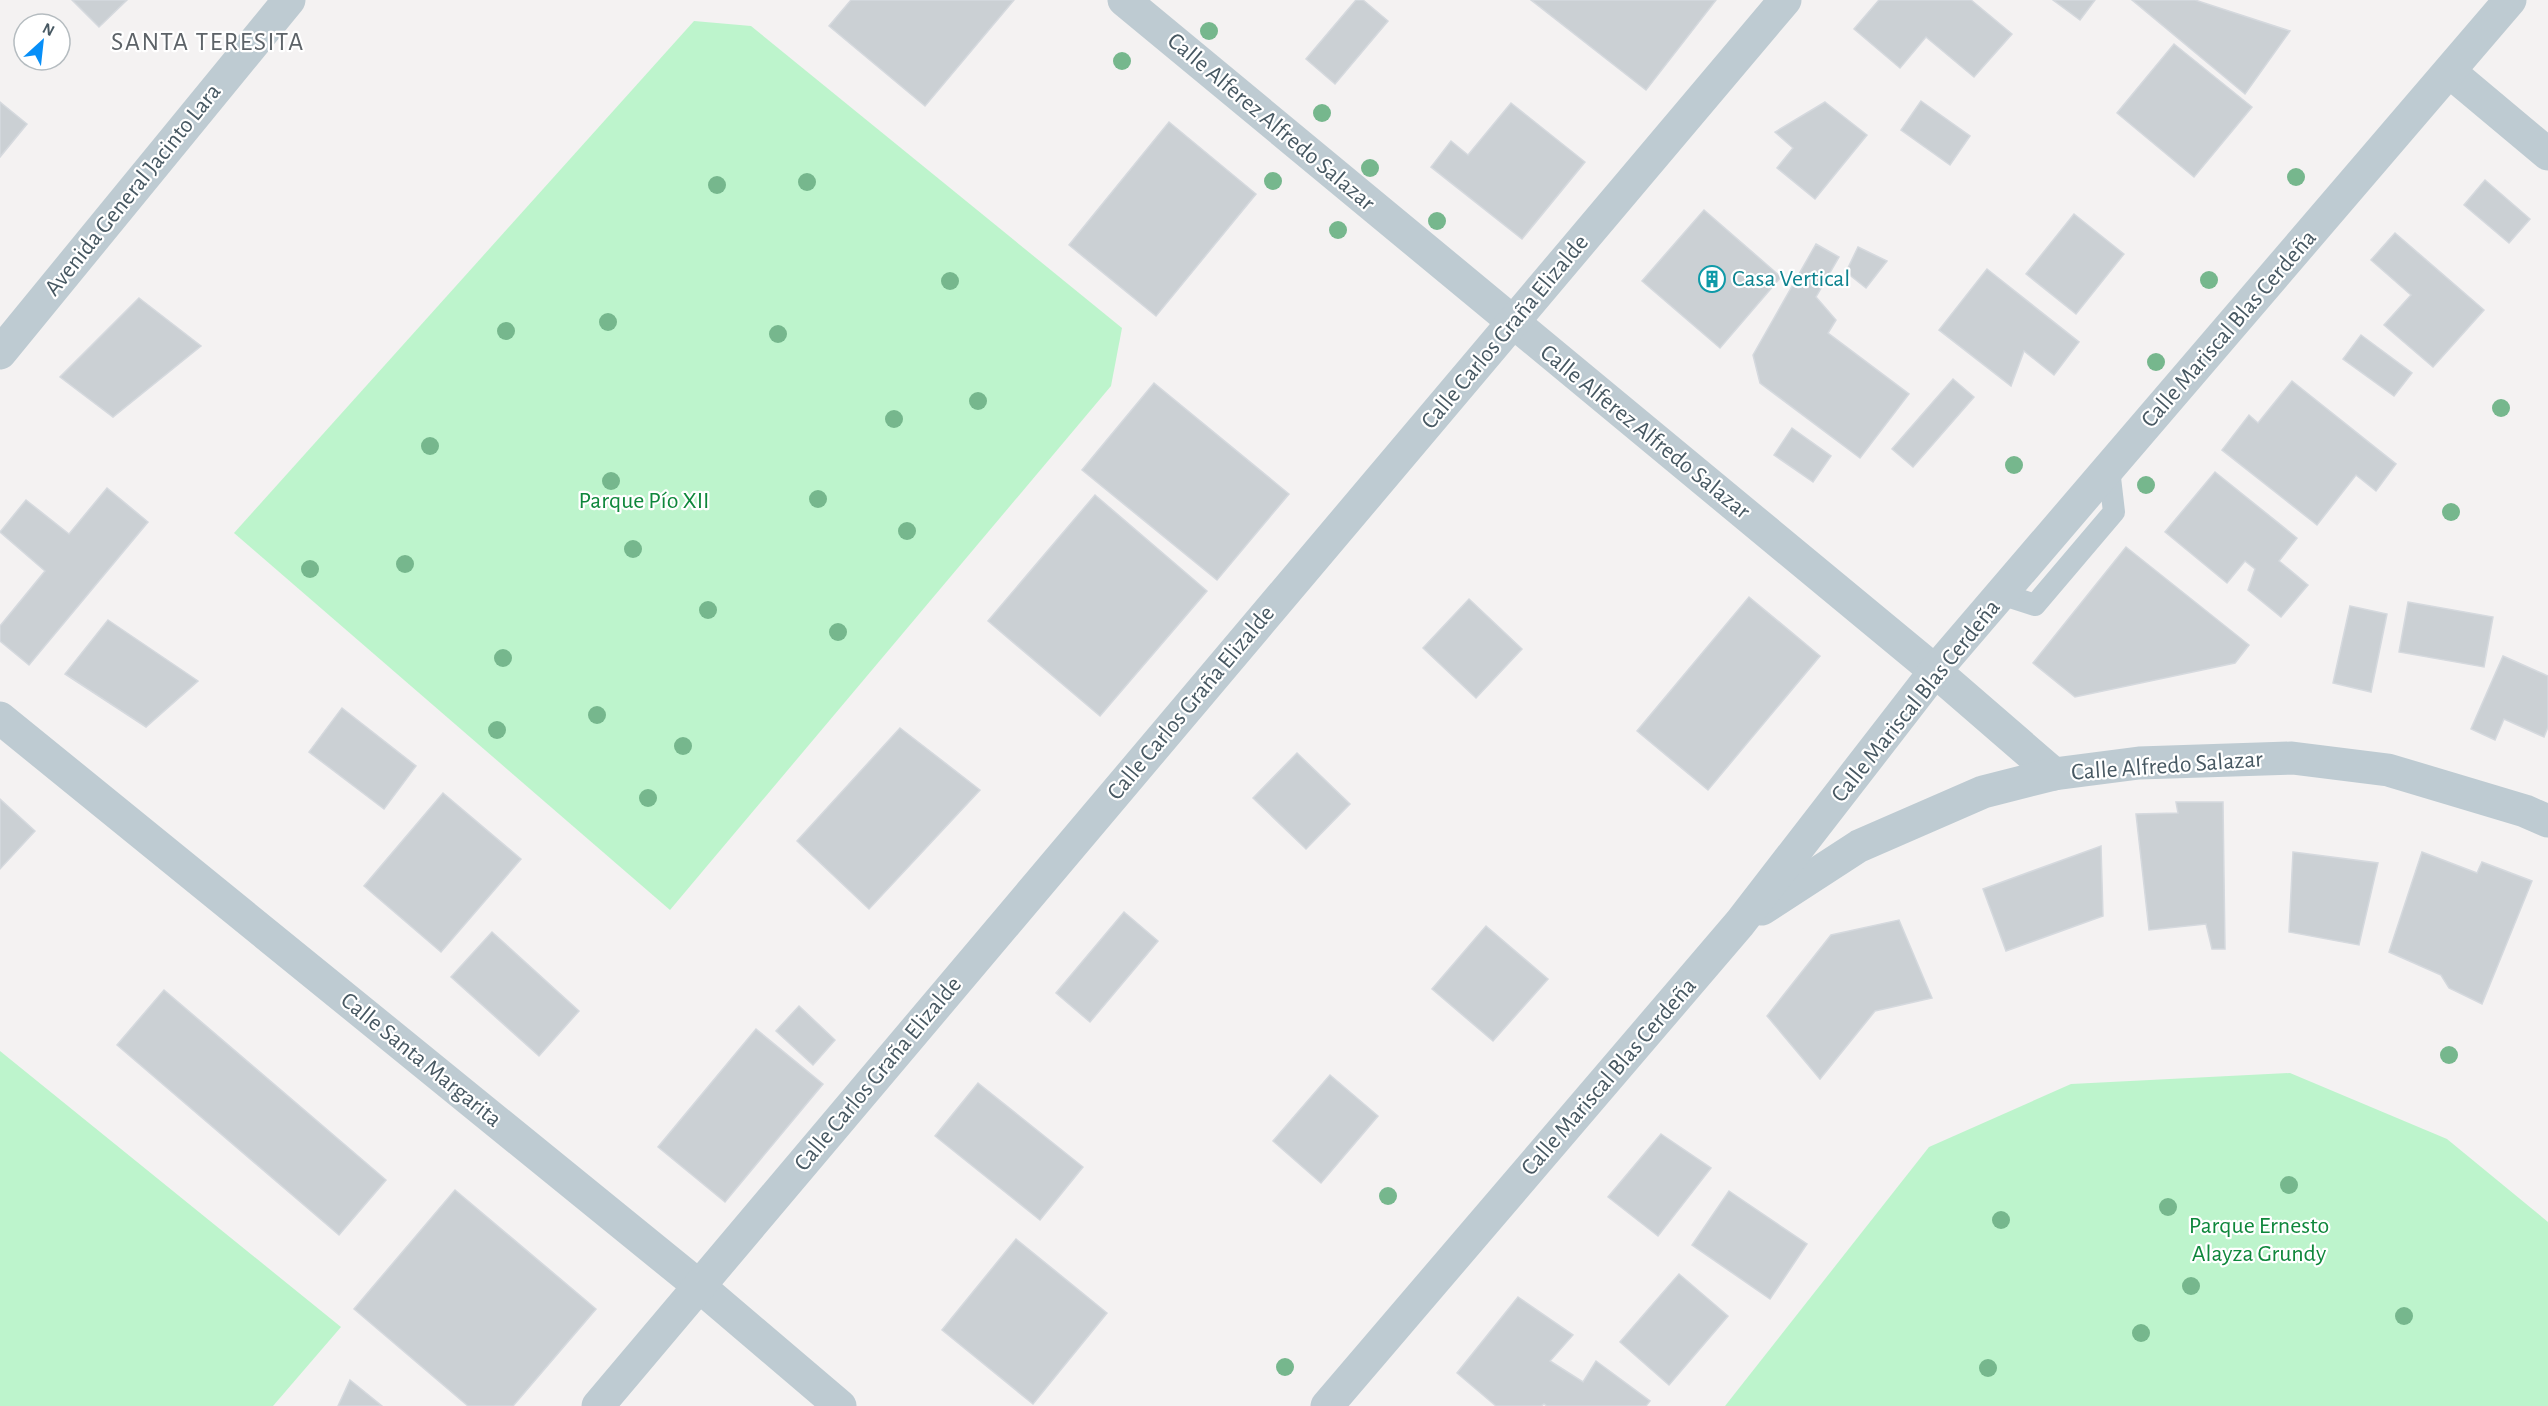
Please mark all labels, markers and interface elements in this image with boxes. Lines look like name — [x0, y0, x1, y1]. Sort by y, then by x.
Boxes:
north arrow — [12, 12, 72, 72]
text: N — [40, 20, 57, 39]
district label: SANTA TERESITA — [111, 29, 305, 55]
street label: Calle Alferez Alfredo Salazar — [1163, 29, 1379, 216]
street label: Avenida General Jacinto Lara — [40, 80, 226, 300]
street label: Calle Mariscal Blas Cerdeña — [2137, 226, 2321, 432]
street label: Calle Carlos Graña Elizalde — [1417, 230, 1593, 434]
building icon: Casa Vertical — [1697, 264, 1727, 294]
place label: Casa Vertical — [1732, 267, 1850, 291]
street label: Calle Alferez Alfredo Salazar — [1536, 340, 1755, 524]
park label: Parque Pío XII — [578, 489, 710, 513]
street label: Calle Mariscal Blas Cerdeña — [1827, 595, 2005, 807]
street label: Calle Carlos Graña Elizalde — [1103, 601, 1279, 805]
street label: Calle Alfredo Salazar — [2070, 747, 2264, 785]
street label: Calle Carlos Graña Elizalde — [790, 972, 966, 1176]
street label: Calle Mariscal Blas Cerdeña — [1517, 974, 1701, 1180]
street label: Calle Santa Margarita — [336, 988, 506, 1132]
park label: Parque Ernesto Alayza Grundy — [2189, 1214, 2329, 1266]

